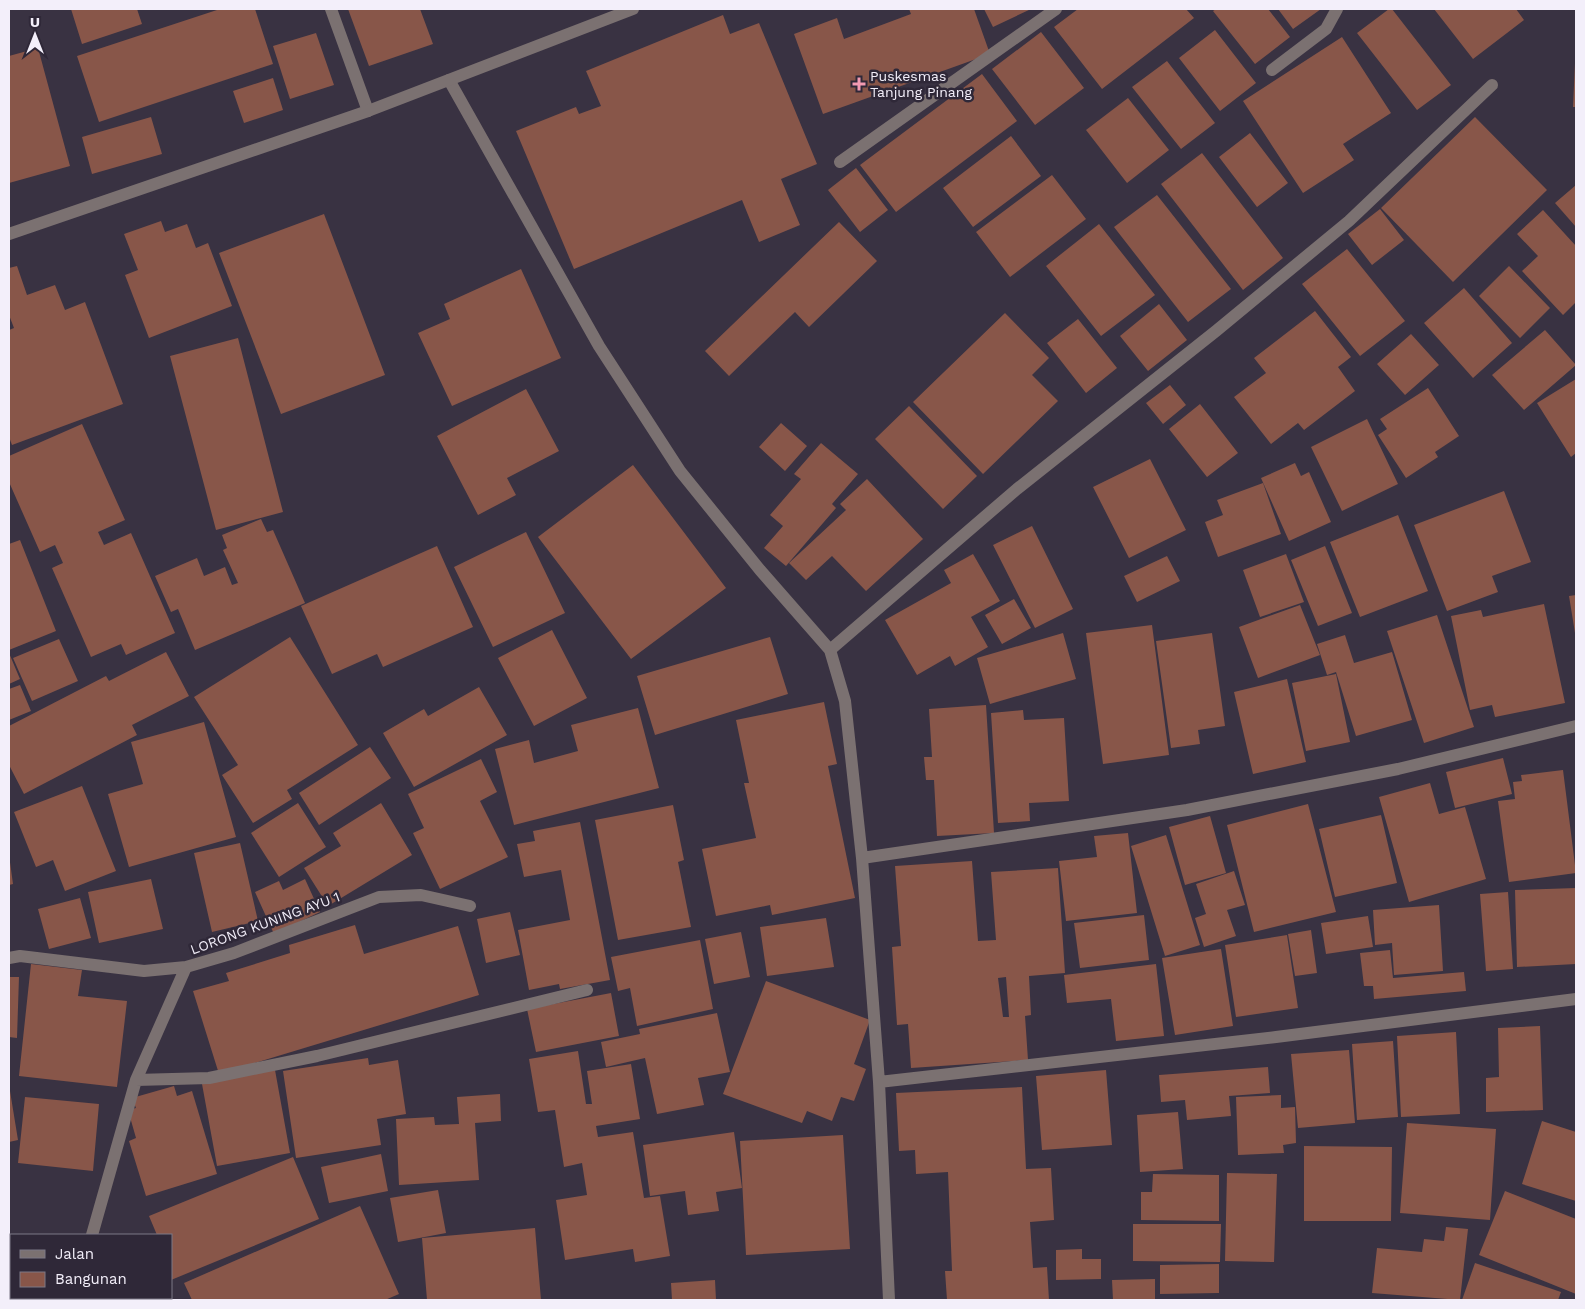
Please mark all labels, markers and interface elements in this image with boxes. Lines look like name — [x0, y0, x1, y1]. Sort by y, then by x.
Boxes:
north arrow — [10, 10, 60, 60]
text: U — [30, 14, 40, 30]
place label: Puskesmas Tanjung Pinang — [870, 68, 972, 100]
marker: Puskesmas Tanjung Pinang — [852, 77, 866, 91]
street label: LORONG KUNING AYU 1 — [188, 889, 342, 957]
legend — [10, 1234, 172, 1299]
text: Jalan — [55, 1245, 94, 1263]
text: Bangunan — [55, 1270, 127, 1288]

